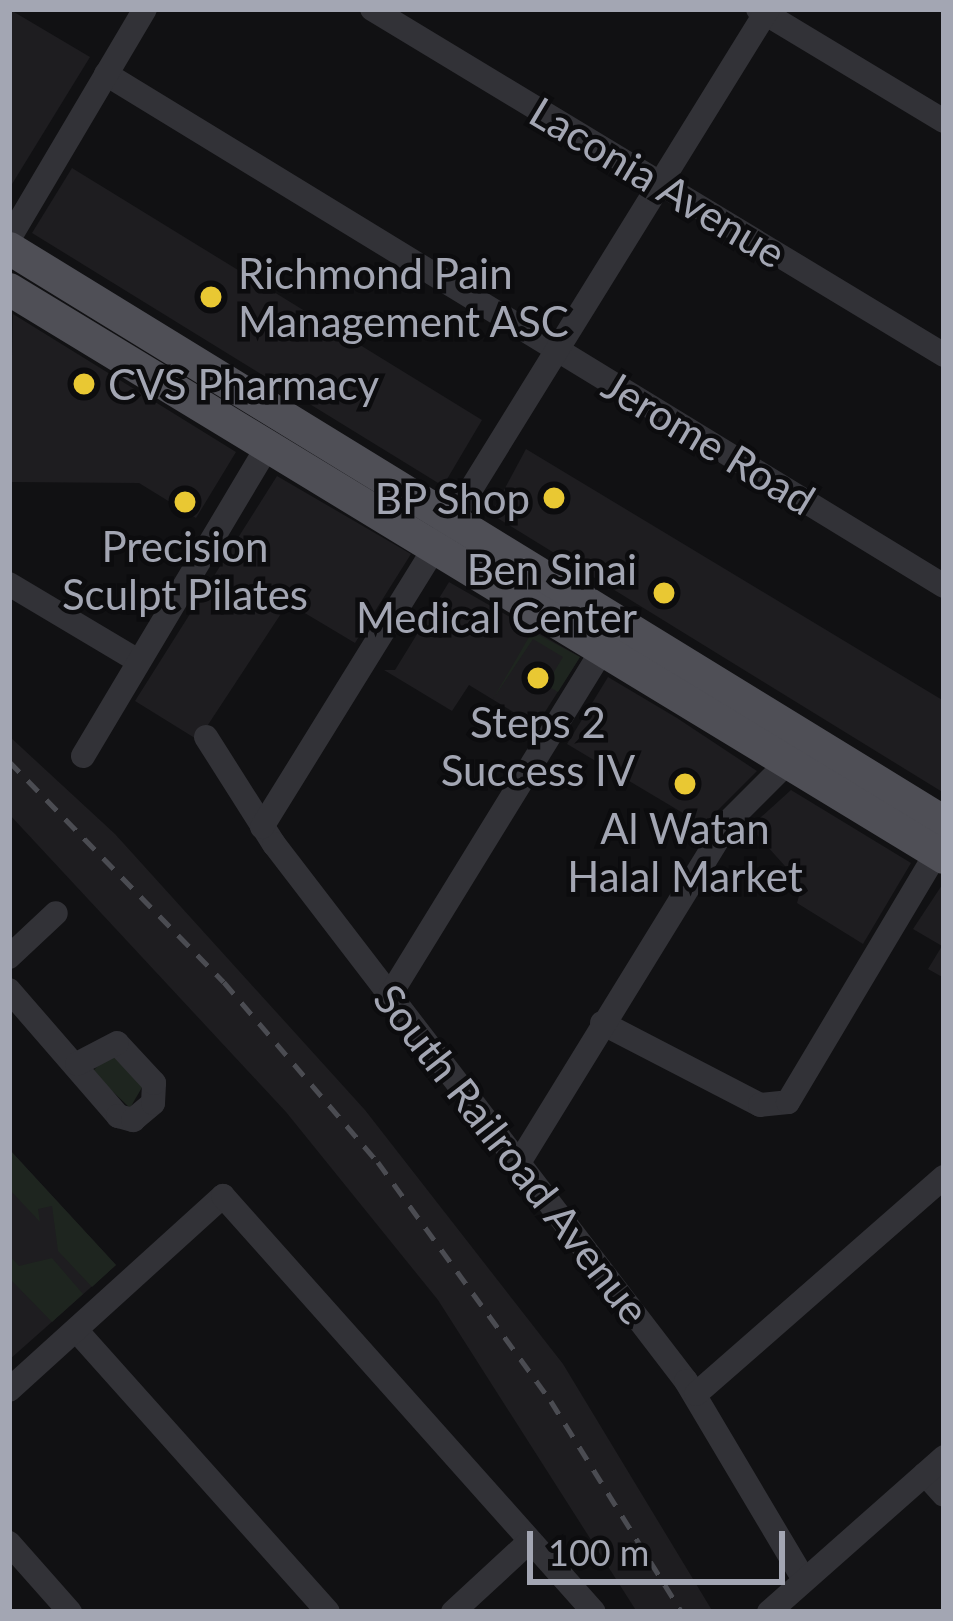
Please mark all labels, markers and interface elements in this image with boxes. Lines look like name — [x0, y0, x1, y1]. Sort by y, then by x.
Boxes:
street label: Laconia Avenue — [521, 86, 795, 278]
place label: Richmond Pain Management ASC — [238, 248, 570, 346]
marker: Richmond Pain Management ASC — [195, 281, 227, 313]
place label: CVS Pharmacy — [108, 359, 379, 409]
street label: Jerome Road — [594, 359, 824, 525]
marker: CVS Pharmacy — [71, 371, 97, 397]
place label: BP Shop — [374, 473, 530, 523]
marker: BP Shop — [541, 485, 567, 511]
marker: Precision Sculpt Pilates — [172, 489, 198, 515]
place label: Precision Sculpt Pilates — [62, 521, 308, 620]
place label: Ben Sinai Medical Center — [356, 544, 637, 642]
marker: Ben Sinai Medical Center — [648, 577, 680, 609]
marker: Steps 2 Success IV — [525, 665, 551, 691]
place label: Steps 2 Success IV — [441, 697, 635, 795]
marker: Al Watan Halal Market — [672, 771, 698, 797]
place label: Al Watan Halal Market — [567, 803, 803, 902]
street label: South Railroad Avenue — [363, 974, 661, 1334]
scale bar — [533, 1507, 791, 1581]
text: 100 m — [548, 1530, 649, 1574]

